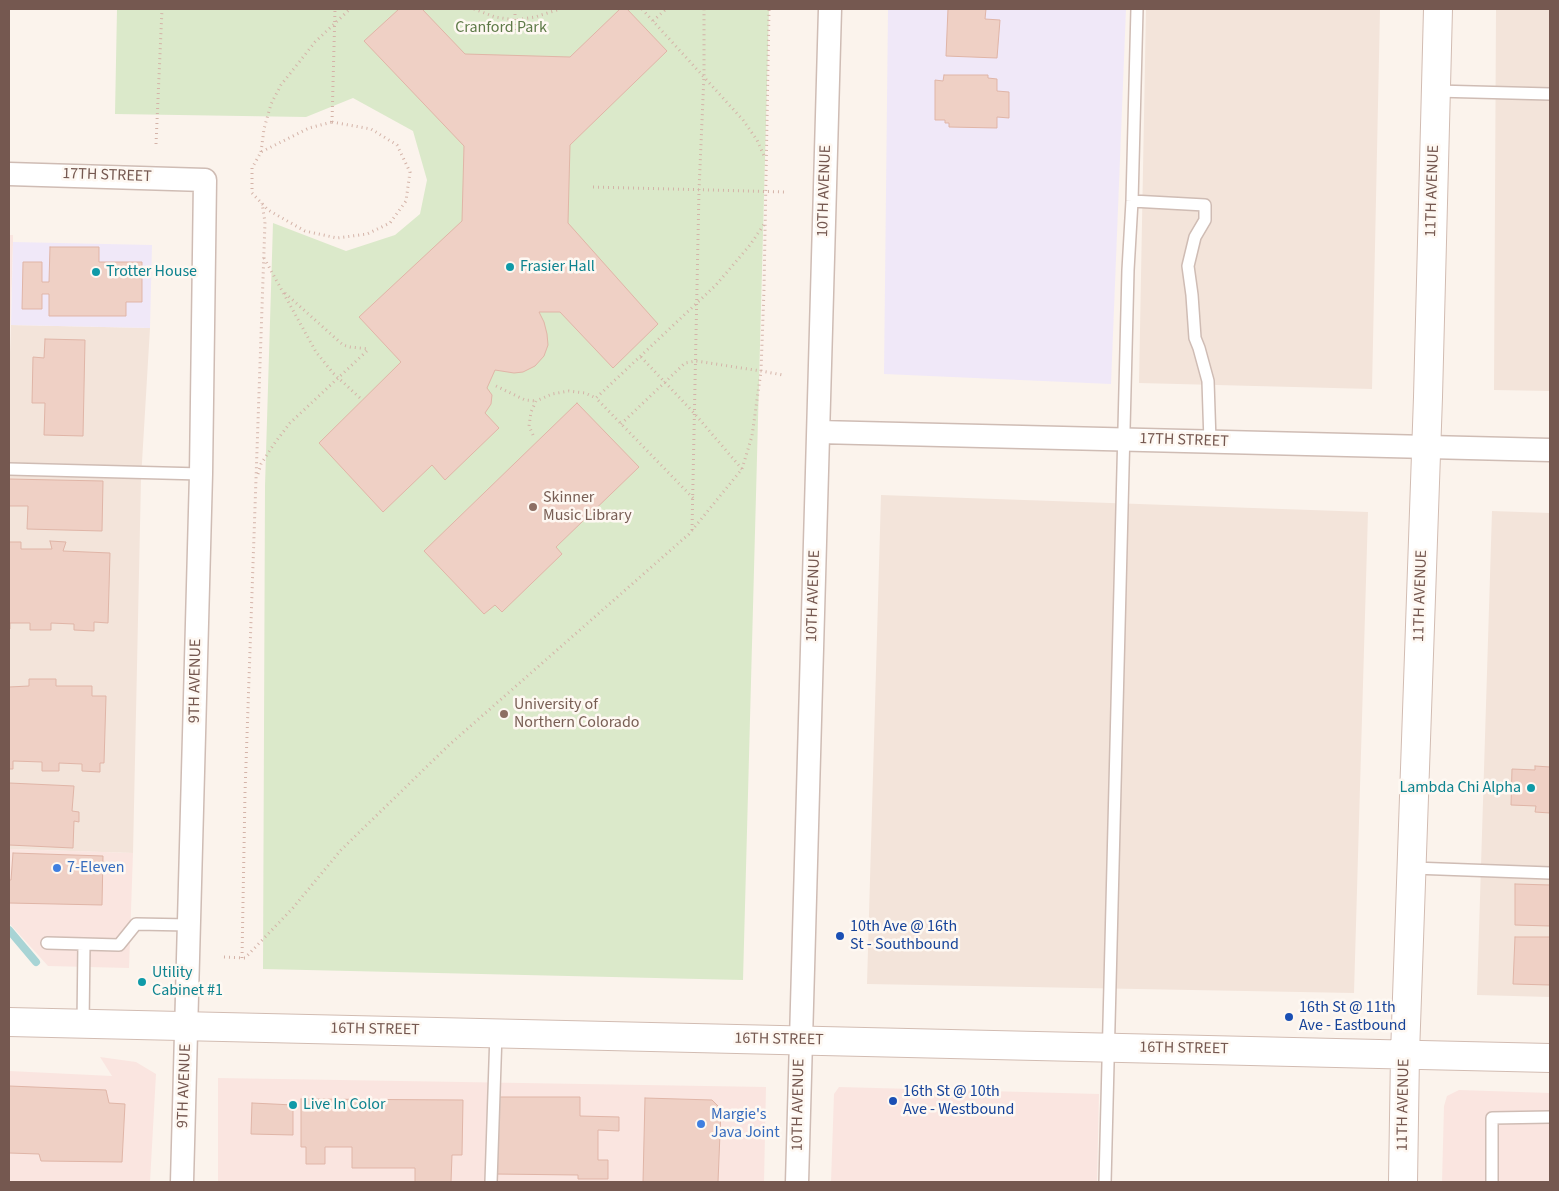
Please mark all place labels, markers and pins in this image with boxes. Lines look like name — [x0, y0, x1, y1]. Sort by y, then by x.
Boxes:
place label: Frasier Hall — [520, 257, 595, 277]
marker: Frasier Hall — [504, 261, 516, 273]
place label: Trotter House — [106, 262, 197, 282]
marker: Trotter House — [90, 266, 102, 278]
place label: Skinner Music Library — [543, 488, 632, 526]
marker: Skinner Music Library — [527, 501, 539, 513]
place label: University of Northern Colorado — [514, 695, 639, 733]
marker: University of Northern Colorado — [498, 708, 510, 720]
place label: Lambda Chi Alpha — [1400, 778, 1521, 798]
marker: Lambda Chi Alpha — [1525, 782, 1537, 794]
place label: 7-Eleven — [67, 858, 125, 878]
marker: 7-Eleven — [51, 862, 63, 874]
place label: 10th Ave @ 16th St - Southbound — [850, 917, 959, 955]
marker: 10th Ave @ 16th St - Southbound — [834, 930, 846, 942]
place label: Utility Cabinet #1 — [152, 963, 223, 1001]
marker: Utility Cabinet #1 — [136, 976, 148, 988]
place label: 16th St @ 11th Ave - Eastbound — [1299, 998, 1406, 1036]
marker: 16th St @ 11th Ave - Eastbound — [1283, 1011, 1295, 1023]
place label: 16th St @ 10th Ave - Westbound — [903, 1082, 1014, 1120]
place label: Live In Color — [303, 1095, 386, 1115]
marker: 16th St @ 10th Ave - Westbound — [887, 1095, 899, 1107]
marker: Live In Color — [287, 1099, 299, 1111]
place label: Margie's Java Joint — [711, 1105, 780, 1143]
marker: Margie's Java Joint — [695, 1118, 707, 1130]

